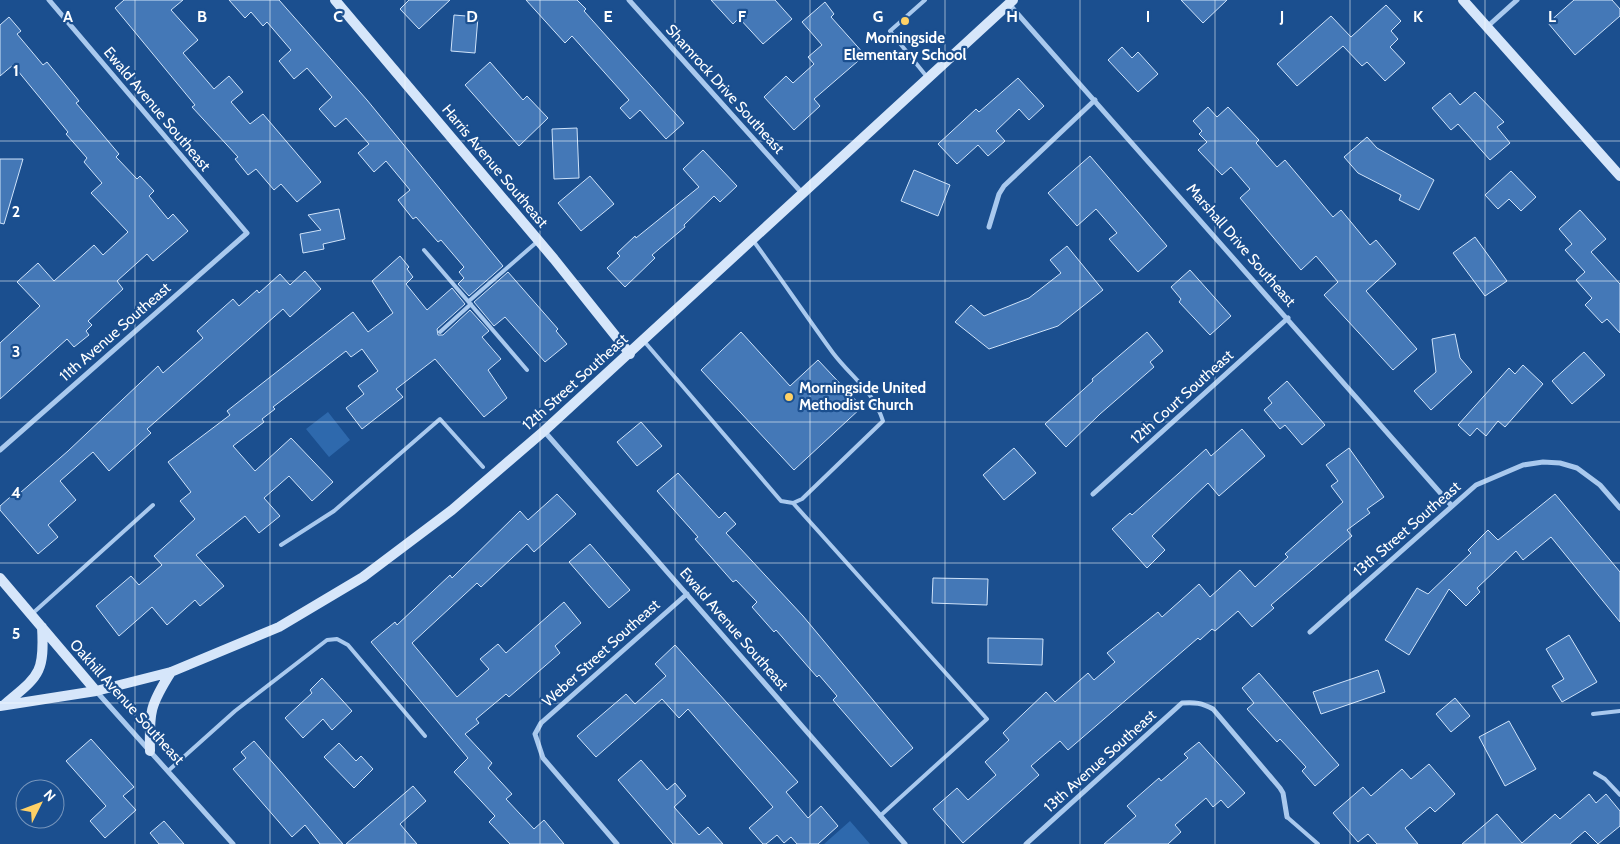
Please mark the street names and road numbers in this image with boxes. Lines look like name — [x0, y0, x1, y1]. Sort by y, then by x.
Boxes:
street label: Shamrock Drive Southeast — [662, 21, 788, 157]
street label: Ewald Avenue Southeast — [100, 43, 214, 175]
street label: Harris Avenue Southeast — [438, 101, 552, 231]
street label: Marshall Drive Southeast — [1183, 180, 1299, 310]
street label: 11th Avenue Southeast — [56, 279, 174, 385]
street label: 12th Street Southeast — [519, 330, 631, 434]
street label: 12th Court Southeast — [1127, 346, 1237, 448]
street label: 13th Street Southeast — [1350, 478, 1464, 580]
street label: Ewald Avenue Southeast — [676, 564, 792, 694]
street label: Weber Street Southeast — [539, 596, 663, 710]
street label: Oakhill Avenue Southeast — [66, 636, 188, 768]
street label: 13th Avenue Southeast — [1040, 706, 1160, 816]

